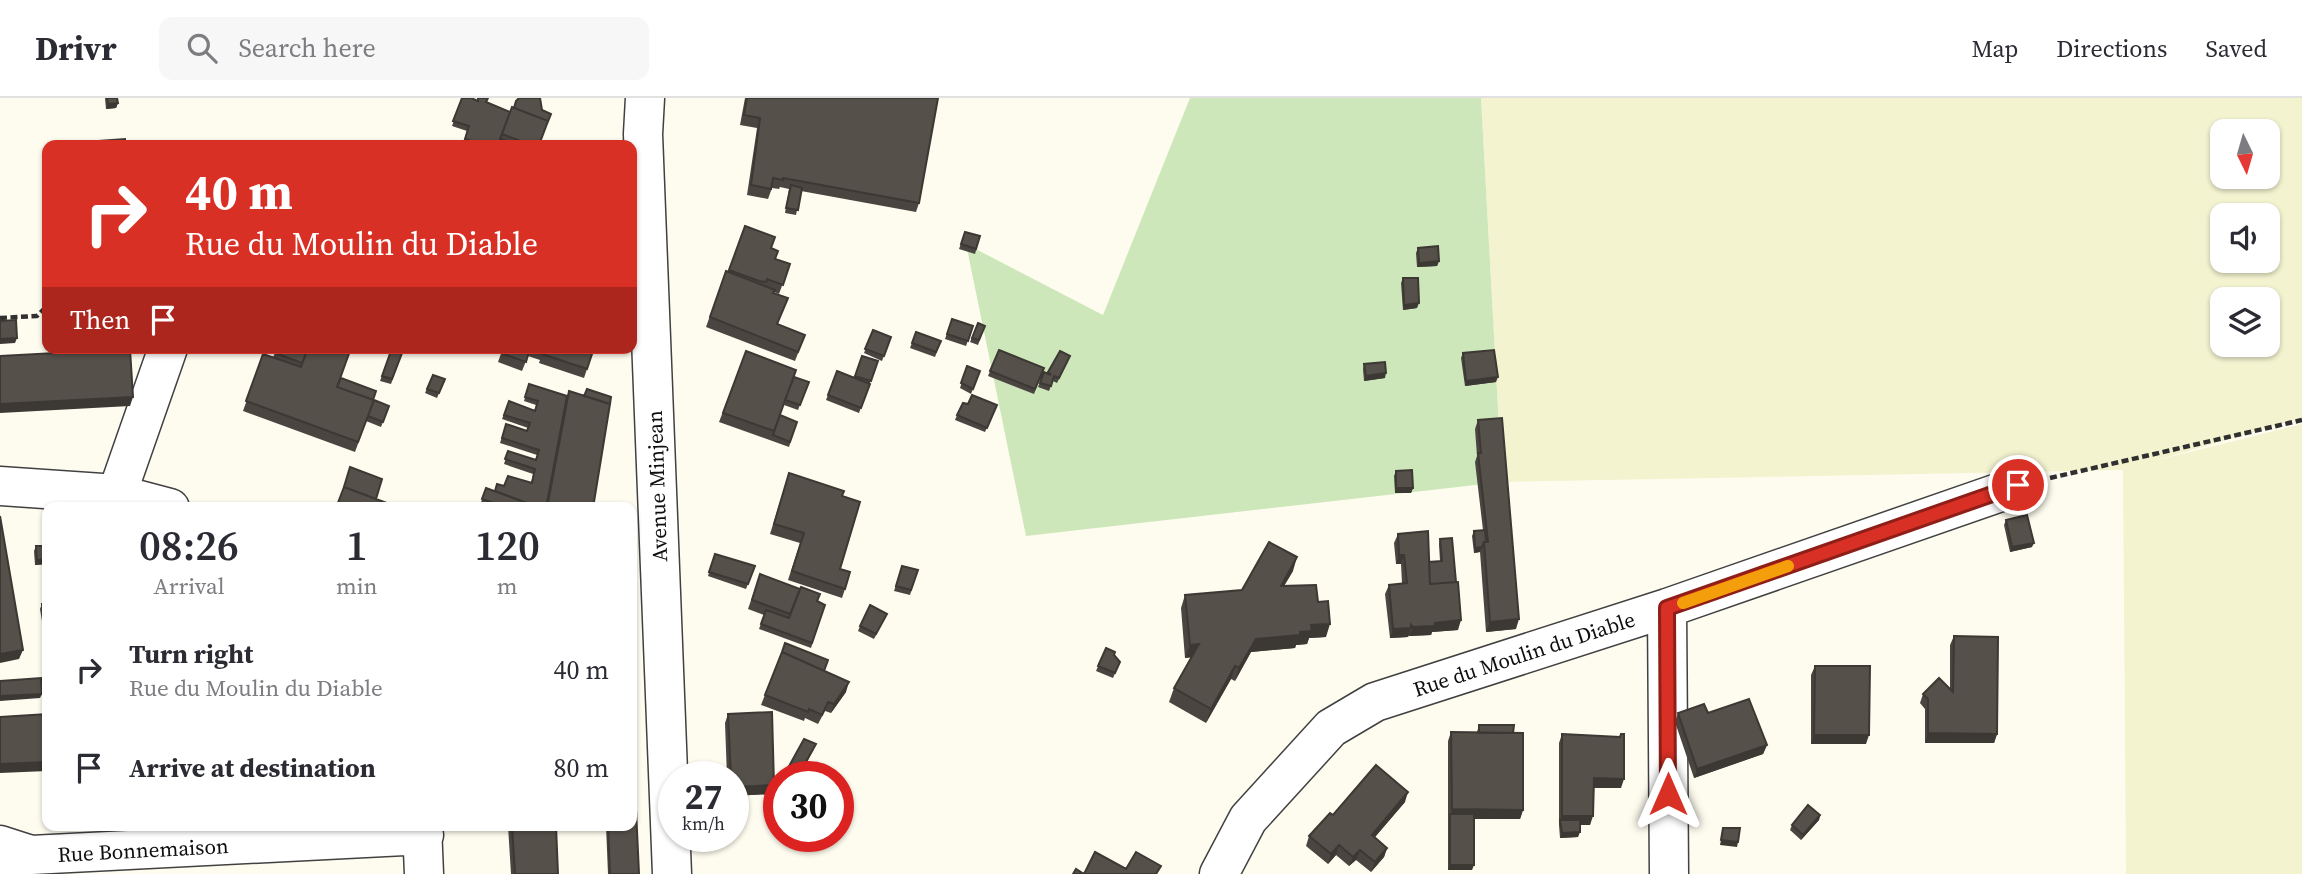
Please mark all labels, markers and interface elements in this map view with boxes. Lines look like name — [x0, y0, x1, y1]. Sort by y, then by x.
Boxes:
search box — [159, 17, 649, 80]
text: Drivr — [35, 26, 117, 71]
icon: search — [183, 29, 221, 67]
text: Search here — [239, 30, 376, 66]
text: Map — [1971, 32, 2018, 65]
text: Directions — [2056, 32, 2167, 65]
text: Saved — [2205, 32, 2267, 65]
north arrow — [2210, 119, 2280, 189]
map controls — [2210, 119, 2280, 357]
text: 40 m — [185, 158, 293, 225]
icon: right — [70, 168, 161, 259]
button: sound — [2210, 203, 2280, 273]
text: Rue du Moulin du Diable — [185, 222, 538, 266]
button: layers — [2210, 287, 2280, 357]
icon: arrive — [144, 301, 182, 339]
text: Then — [70, 302, 130, 338]
street label: Avenue Minjean — [640, 410, 674, 562]
pin — [1988, 455, 2048, 515]
icon: arrive — [1999, 466, 2037, 504]
text: 08:26 — [139, 516, 239, 574]
text: 1 — [346, 516, 368, 574]
text: 120 — [474, 516, 540, 574]
text: Arrival — [153, 570, 225, 602]
text: min — [336, 570, 377, 602]
text: m — [497, 570, 518, 602]
street label: Rue du Moulin du Diable — [1409, 604, 1639, 704]
text: Turn right — [129, 636, 253, 672]
icon: right — [70, 651, 108, 689]
text: 40 m — [554, 652, 609, 688]
text: Rue du Moulin du Diable — [129, 672, 383, 704]
icon: arrive — [70, 749, 108, 787]
text: Arrive at destination — [129, 750, 376, 786]
text: 80 m — [554, 750, 609, 786]
position arrow — [1631, 757, 1705, 831]
speed limit sign: 30 — [763, 761, 854, 852]
text: 27 — [685, 773, 722, 821]
text: km/h — [682, 811, 725, 836]
street label: Rue Bonnemaison — [57, 831, 230, 869]

